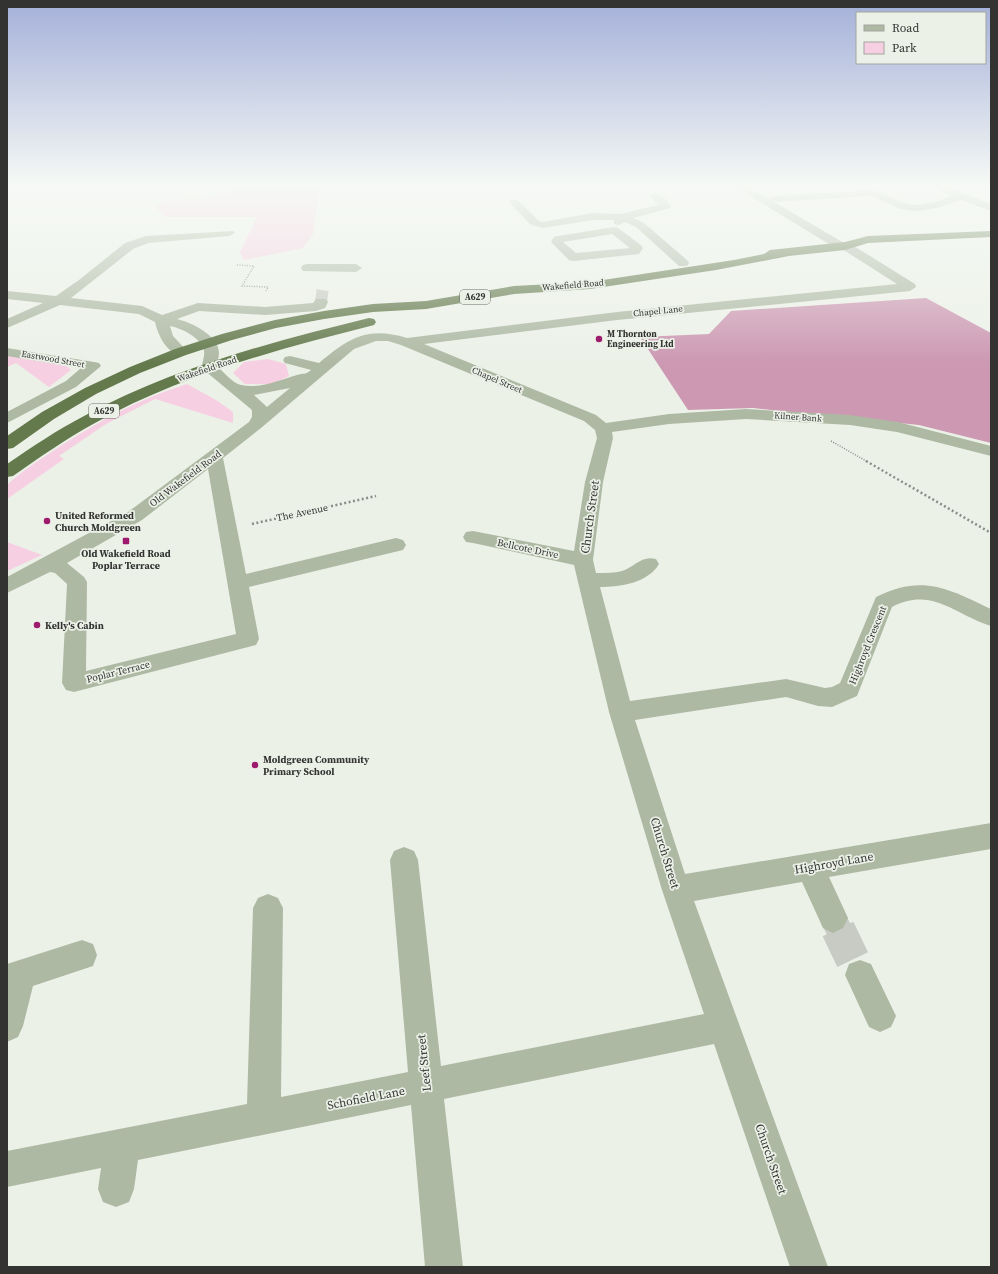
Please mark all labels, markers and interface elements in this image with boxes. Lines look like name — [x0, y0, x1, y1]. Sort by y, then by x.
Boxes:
legend — [856, 12, 986, 64]
text: Road — [892, 20, 919, 36]
text: Park — [892, 40, 917, 56]
street label: Wakefield Road — [542, 276, 604, 294]
road number: A629 — [460, 290, 490, 304]
street label: Chapel Lane — [633, 302, 684, 320]
place label: M Thornton Engineering Ltd — [607, 328, 674, 350]
marker: M Thornton Engineering Ltd — [594, 334, 604, 344]
street label: Eastwood Street — [20, 348, 86, 370]
street label: Wakefield Road — [176, 353, 238, 385]
street label: Chapel Street — [470, 364, 524, 396]
road number: A629 — [89, 404, 119, 418]
street label: Kilner Bank — [774, 409, 822, 425]
street label: Old Wakefield Road — [147, 447, 224, 510]
street label: Church Street — [577, 479, 603, 554]
street label: The Avenue — [275, 501, 329, 524]
place label: United Reformed Church Moldgreen — [55, 509, 141, 534]
marker: United Reformed Church Moldgreen — [42, 516, 52, 526]
marker: Old Wakefield Road Poplar Terrace — [121, 536, 131, 546]
street label: Bellcote Drive — [496, 536, 560, 561]
place label: Old Wakefield Road Poplar Terrace — [81, 547, 171, 572]
street label: Highroyd Crescent — [846, 603, 889, 686]
place label: Kelly's Cabin — [45, 619, 104, 632]
marker: Kelly's Cabin — [32, 620, 42, 630]
street label: Poplar Terrace — [85, 657, 151, 686]
place label: Moldgreen Community Primary School — [263, 753, 370, 778]
marker: Moldgreen Community Primary School — [250, 760, 260, 770]
street label: Church Street — [647, 816, 683, 891]
street label: Highroyd Lane — [793, 848, 875, 878]
street label: Leef Street — [413, 1034, 435, 1092]
street label: Schofield Lane — [326, 1083, 406, 1113]
street label: Church Street — [751, 1122, 791, 1196]

